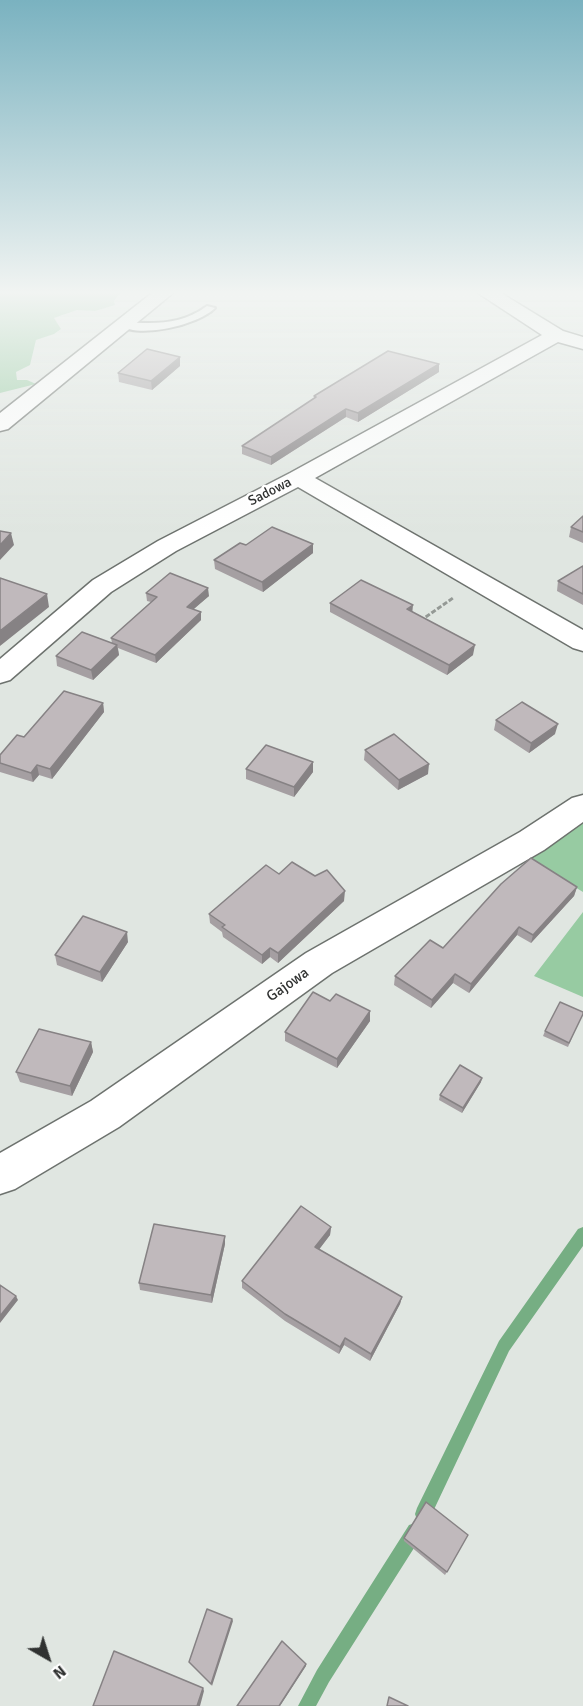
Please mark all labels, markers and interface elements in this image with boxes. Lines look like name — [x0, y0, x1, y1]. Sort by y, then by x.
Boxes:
street label: Sadowa — [245, 474, 295, 510]
street label: Gajowa — [263, 964, 313, 1006]
north arrow — [18, 1628, 78, 1688]
text: N — [49, 1661, 70, 1683]

